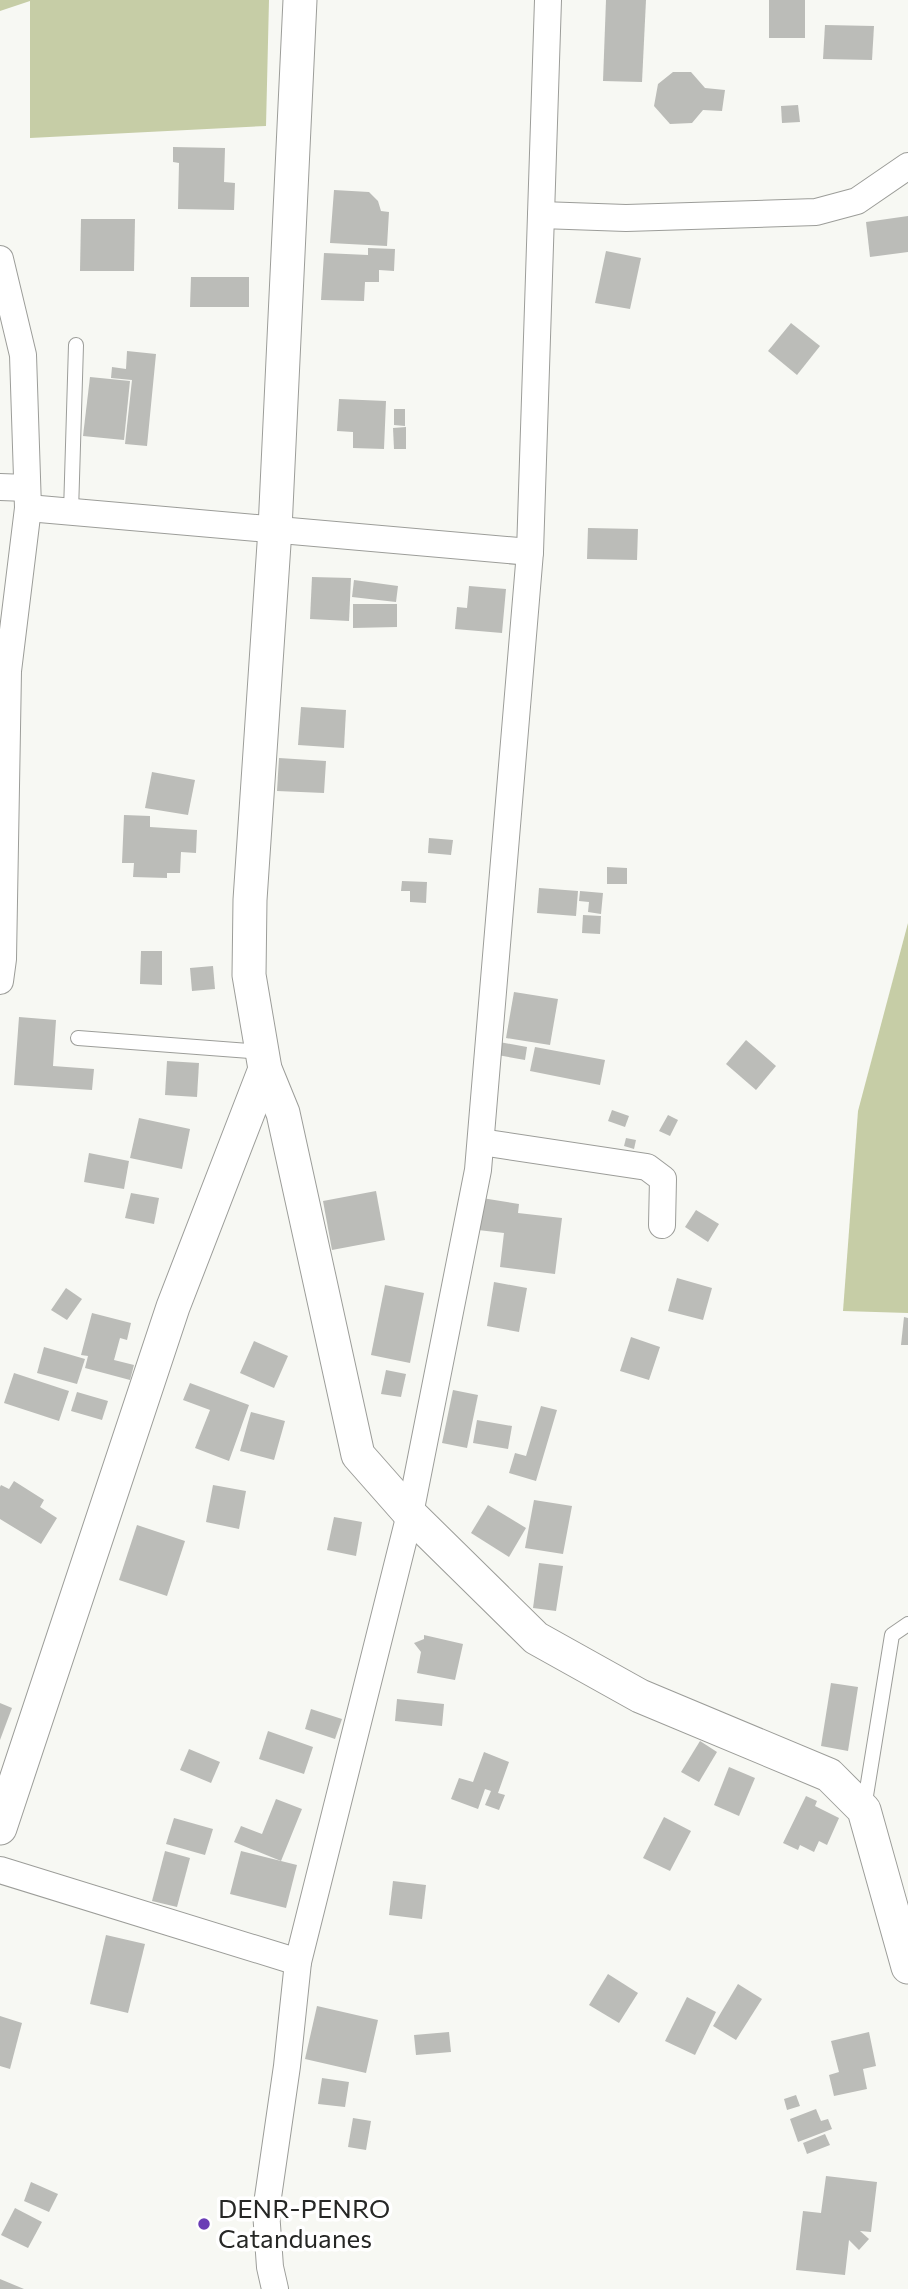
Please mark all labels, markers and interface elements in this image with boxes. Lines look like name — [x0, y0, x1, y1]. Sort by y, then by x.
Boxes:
place label: DENR-PENRO Catanduanes — [218, 2192, 390, 2253]
marker: DENR-PENRO Catanduanes — [196, 2216, 212, 2232]

